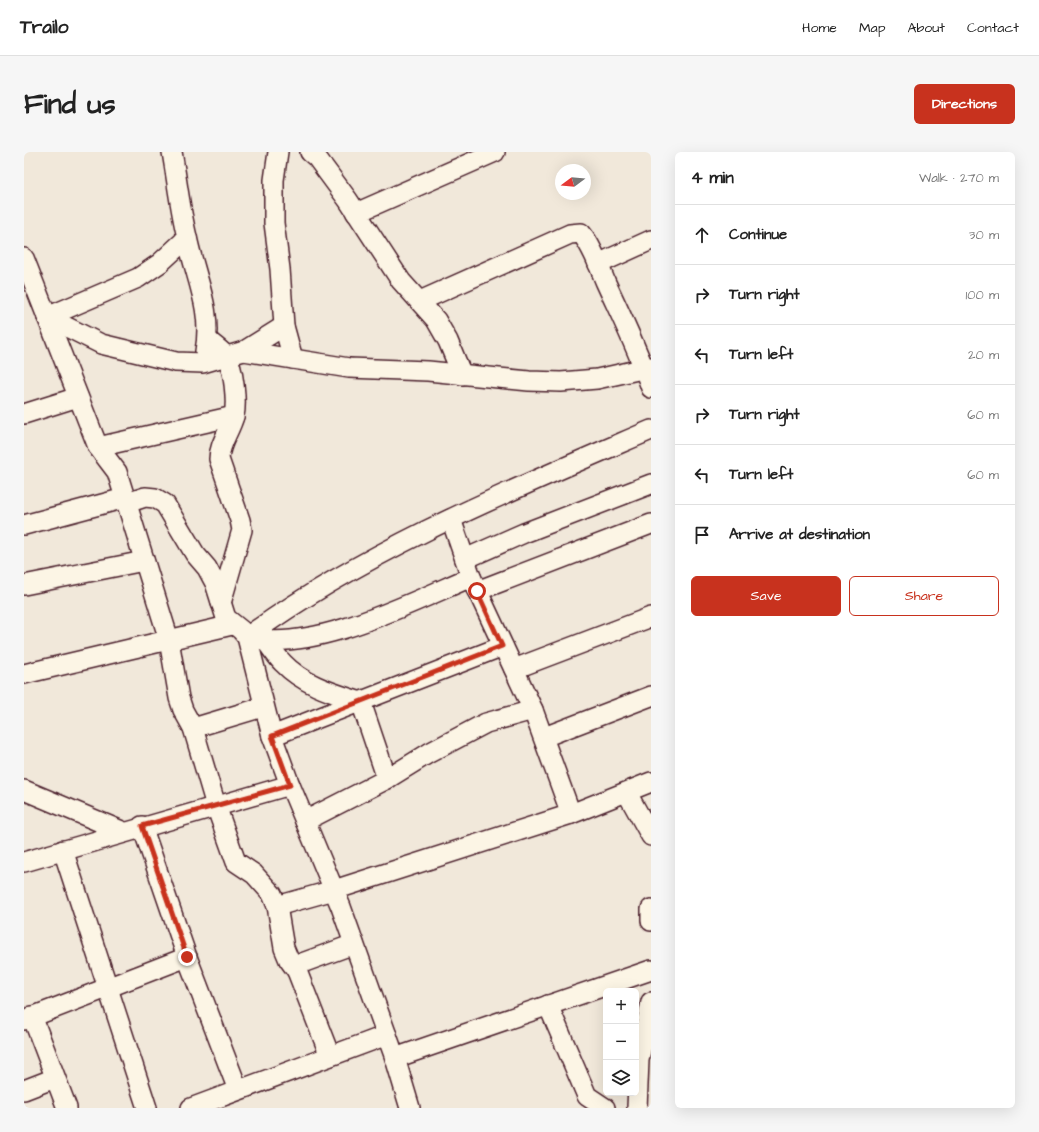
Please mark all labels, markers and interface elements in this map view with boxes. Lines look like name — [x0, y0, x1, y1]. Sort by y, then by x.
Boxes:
text: Trailo — [20, 14, 69, 41]
text: Home — [802, 18, 837, 38]
text: Map — [859, 18, 885, 38]
text: About — [907, 18, 945, 38]
text: Contact — [967, 18, 1019, 38]
button: Directions — [914, 84, 1015, 124]
text: Find us — [24, 85, 115, 124]
north arrow — [555, 164, 591, 200]
text: 4 min — [691, 166, 734, 190]
text: Walk · 270 m — [919, 169, 999, 187]
icon: ahead — [691, 224, 713, 246]
text: Continue — [729, 224, 787, 245]
text: 30 m — [969, 226, 999, 244]
icon: right — [691, 284, 713, 306]
text: Turn right — [729, 284, 800, 305]
text: 100 m — [966, 286, 999, 304]
icon: left — [691, 344, 713, 366]
text: Turn left — [729, 344, 793, 365]
text: 20 m — [968, 346, 999, 364]
icon: right — [691, 404, 713, 426]
text: Turn right — [729, 404, 800, 425]
text: 60 m — [967, 406, 999, 424]
icon: left — [691, 464, 713, 486]
text: Turn left — [729, 464, 793, 485]
text: 60 m — [967, 466, 999, 484]
icon: arrive — [691, 524, 713, 546]
text: Arrive at destination — [729, 524, 870, 545]
button: Save — [691, 576, 841, 616]
button: Share — [849, 576, 999, 616]
route start — [468, 582, 486, 600]
route end — [178, 948, 196, 966]
map controls — [603, 988, 639, 1096]
button: + — [603, 988, 639, 1024]
button: − — [603, 1024, 639, 1060]
button: layers — [603, 1060, 639, 1096]

